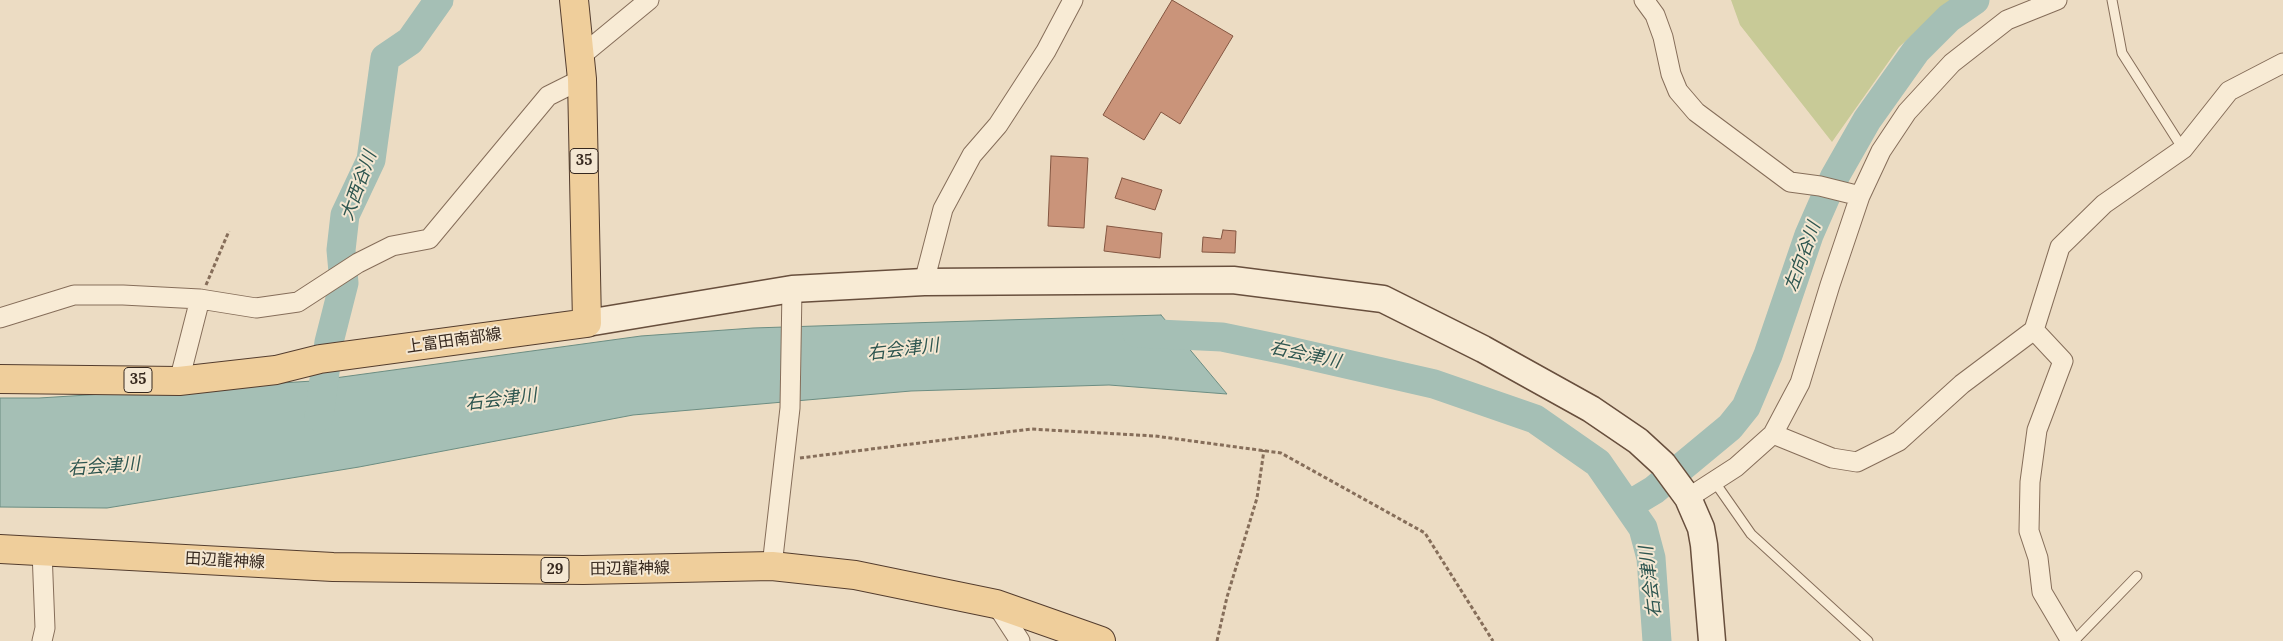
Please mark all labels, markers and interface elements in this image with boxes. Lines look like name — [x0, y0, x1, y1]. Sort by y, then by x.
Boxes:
water label: 大西谷川 — [337, 148, 381, 224]
road number: 35 — [570, 148, 598, 174]
water label: 左向谷川 — [1781, 219, 1825, 295]
street label: 上富田南部線 — [405, 325, 503, 357]
water label: 右会津川 — [866, 335, 940, 365]
water label: 右会津川 — [1268, 337, 1342, 373]
road number: 35 — [124, 368, 152, 392]
water label: 右会津川 — [464, 385, 538, 415]
water label: 右会津川 — [67, 454, 141, 480]
water label: 右会津川 — [1636, 545, 1666, 619]
street label: 田辺龍神線 — [185, 549, 265, 573]
road number: 29 — [541, 558, 569, 582]
street label: 田辺龍神線 — [590, 559, 670, 579]

